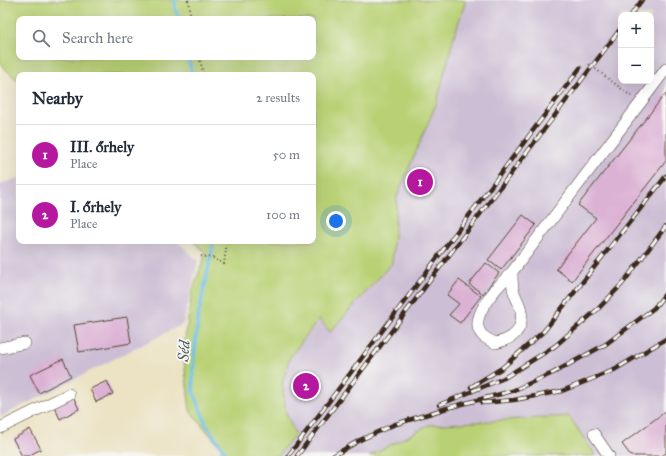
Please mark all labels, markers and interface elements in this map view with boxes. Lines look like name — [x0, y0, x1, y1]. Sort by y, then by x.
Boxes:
map controls — [618, 12, 654, 84]
button: + — [618, 12, 654, 48]
search box — [16, 16, 316, 60]
icon: search — [30, 27, 52, 49]
text: Search here — [62, 29, 133, 47]
button: − — [618, 48, 654, 84]
text: Nearby — [32, 88, 83, 109]
text: 2 results — [256, 90, 300, 106]
text: III. őrhely — [70, 138, 134, 156]
text: 1 — [42, 147, 48, 163]
text: 50 m — [273, 147, 300, 163]
text: Place — [70, 156, 97, 172]
pin: 1 — [407, 167, 433, 197]
text: I. őrhely — [70, 198, 121, 216]
text: 2 — [42, 207, 48, 223]
text: 100 m — [266, 207, 300, 223]
your location — [326, 211, 346, 231]
text: Place — [70, 216, 97, 232]
water label: Séd — [174, 338, 194, 363]
pin: 2 — [293, 371, 319, 401]

